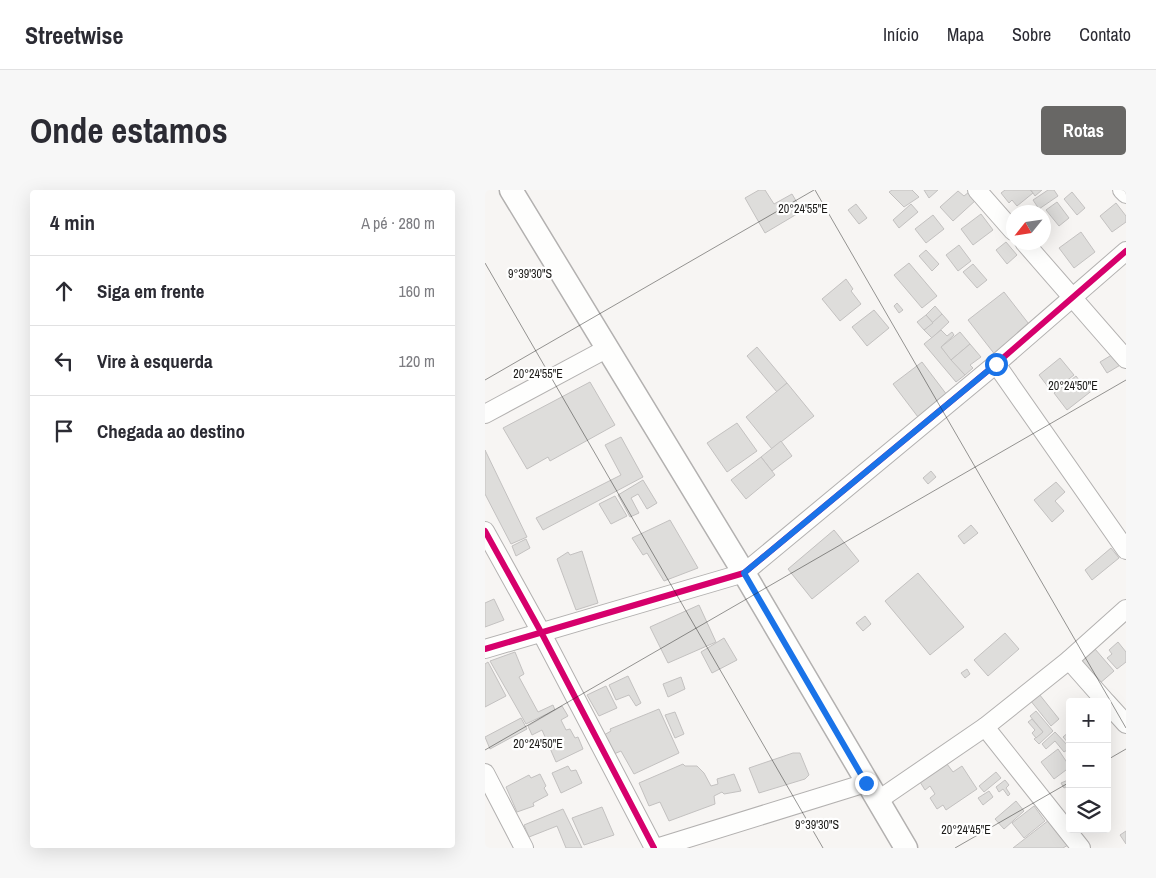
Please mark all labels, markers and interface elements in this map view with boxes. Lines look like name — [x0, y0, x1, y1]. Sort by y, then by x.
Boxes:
text: Streetwise — [25, 19, 123, 51]
text: Início — [883, 22, 919, 47]
text: Mapa — [947, 22, 984, 47]
text: Sobre — [1012, 22, 1051, 47]
text: Contato — [1079, 22, 1131, 47]
button: Rotas — [1041, 106, 1126, 155]
text: Onde estamos — [30, 107, 228, 154]
text: 20°24'55"E — [778, 201, 828, 217]
north arrow — [1006, 205, 1051, 250]
text: 4 min — [50, 208, 95, 237]
text: A pé · 280 m — [361, 212, 435, 234]
text: 9°39'30"S — [508, 266, 552, 282]
icon: ahead — [50, 277, 78, 305]
text: Siga em frente — [97, 278, 204, 304]
text: 160 m — [399, 280, 435, 302]
icon: left — [50, 347, 78, 375]
text: Vire à esquerda — [97, 348, 213, 374]
text: 120 m — [399, 350, 435, 372]
route start — [985, 353, 1008, 376]
text: 20°24'55"E — [513, 366, 563, 382]
text: 20°24'50"E — [1048, 378, 1098, 394]
icon: arrive — [50, 417, 78, 445]
text: Chegada ao destino — [97, 418, 245, 444]
map controls — [1066, 698, 1111, 833]
button: + — [1066, 698, 1111, 743]
text: 20°24'50"E — [513, 736, 563, 752]
button: − — [1066, 743, 1111, 788]
route end — [855, 772, 878, 795]
button: layers — [1066, 788, 1111, 833]
text: 9°39'30"S — [795, 817, 839, 833]
text: 20°24'45"E — [941, 822, 991, 838]

